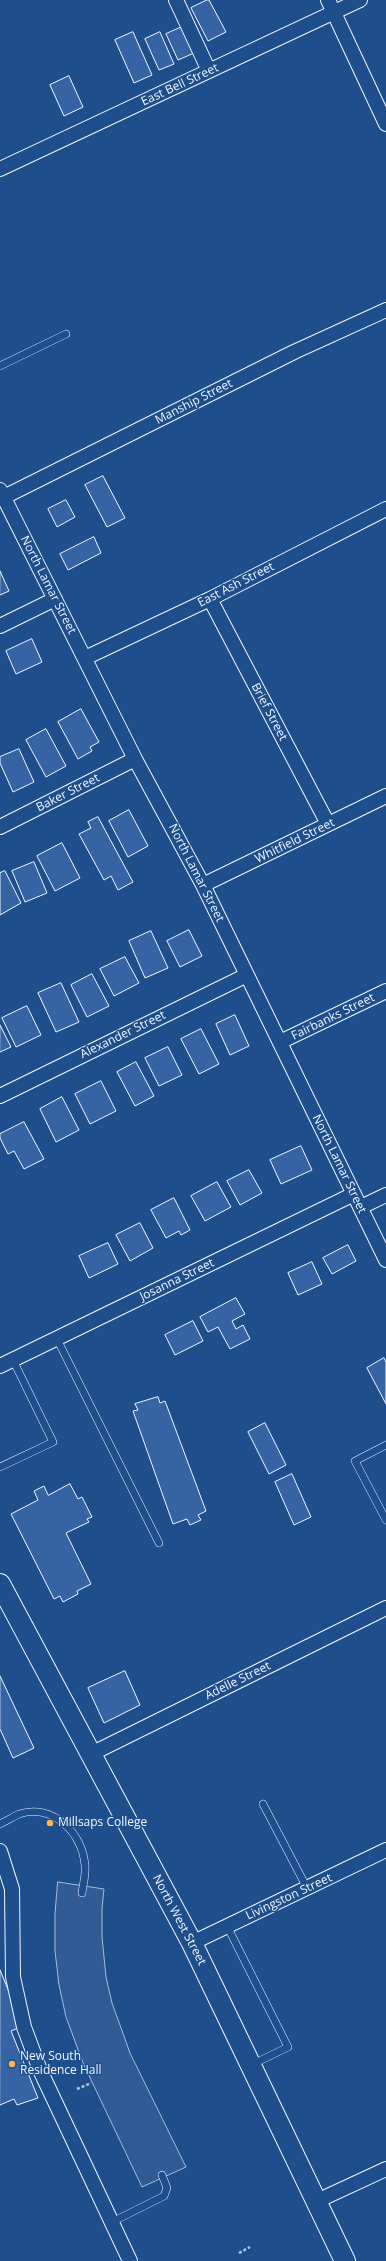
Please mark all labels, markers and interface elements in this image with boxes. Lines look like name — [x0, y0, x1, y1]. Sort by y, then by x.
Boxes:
street label: East Bell Street — [139, 61, 221, 109]
street label: Manship Street — [153, 376, 235, 428]
street label: North Lamar Street — [17, 534, 79, 636]
street label: East Ash Street — [195, 560, 277, 610]
street label: Brief Street — [248, 681, 290, 743]
street label: Baker Street — [34, 771, 102, 815]
street label: Whitfield Street — [253, 816, 337, 866]
street label: North Lamar Street — [165, 822, 227, 924]
street label: Fairbanks Street — [289, 991, 377, 1043]
street label: Alexander Street — [78, 1008, 168, 1062]
street label: North Lamar Street — [309, 1112, 369, 1216]
street label: Josanna Street — [138, 1256, 216, 1304]
street label: Adelle Street — [203, 1659, 273, 1703]
place label: Millsaps College — [58, 1816, 147, 1830]
marker: Millsaps College — [45, 1818, 55, 1828]
street label: Livingston Street — [244, 1871, 334, 1923]
street label: North West Street — [149, 1872, 209, 1968]
place label: New South Residence Hall — [20, 2050, 102, 2078]
marker: New South Residence Hall — [7, 2059, 17, 2069]

